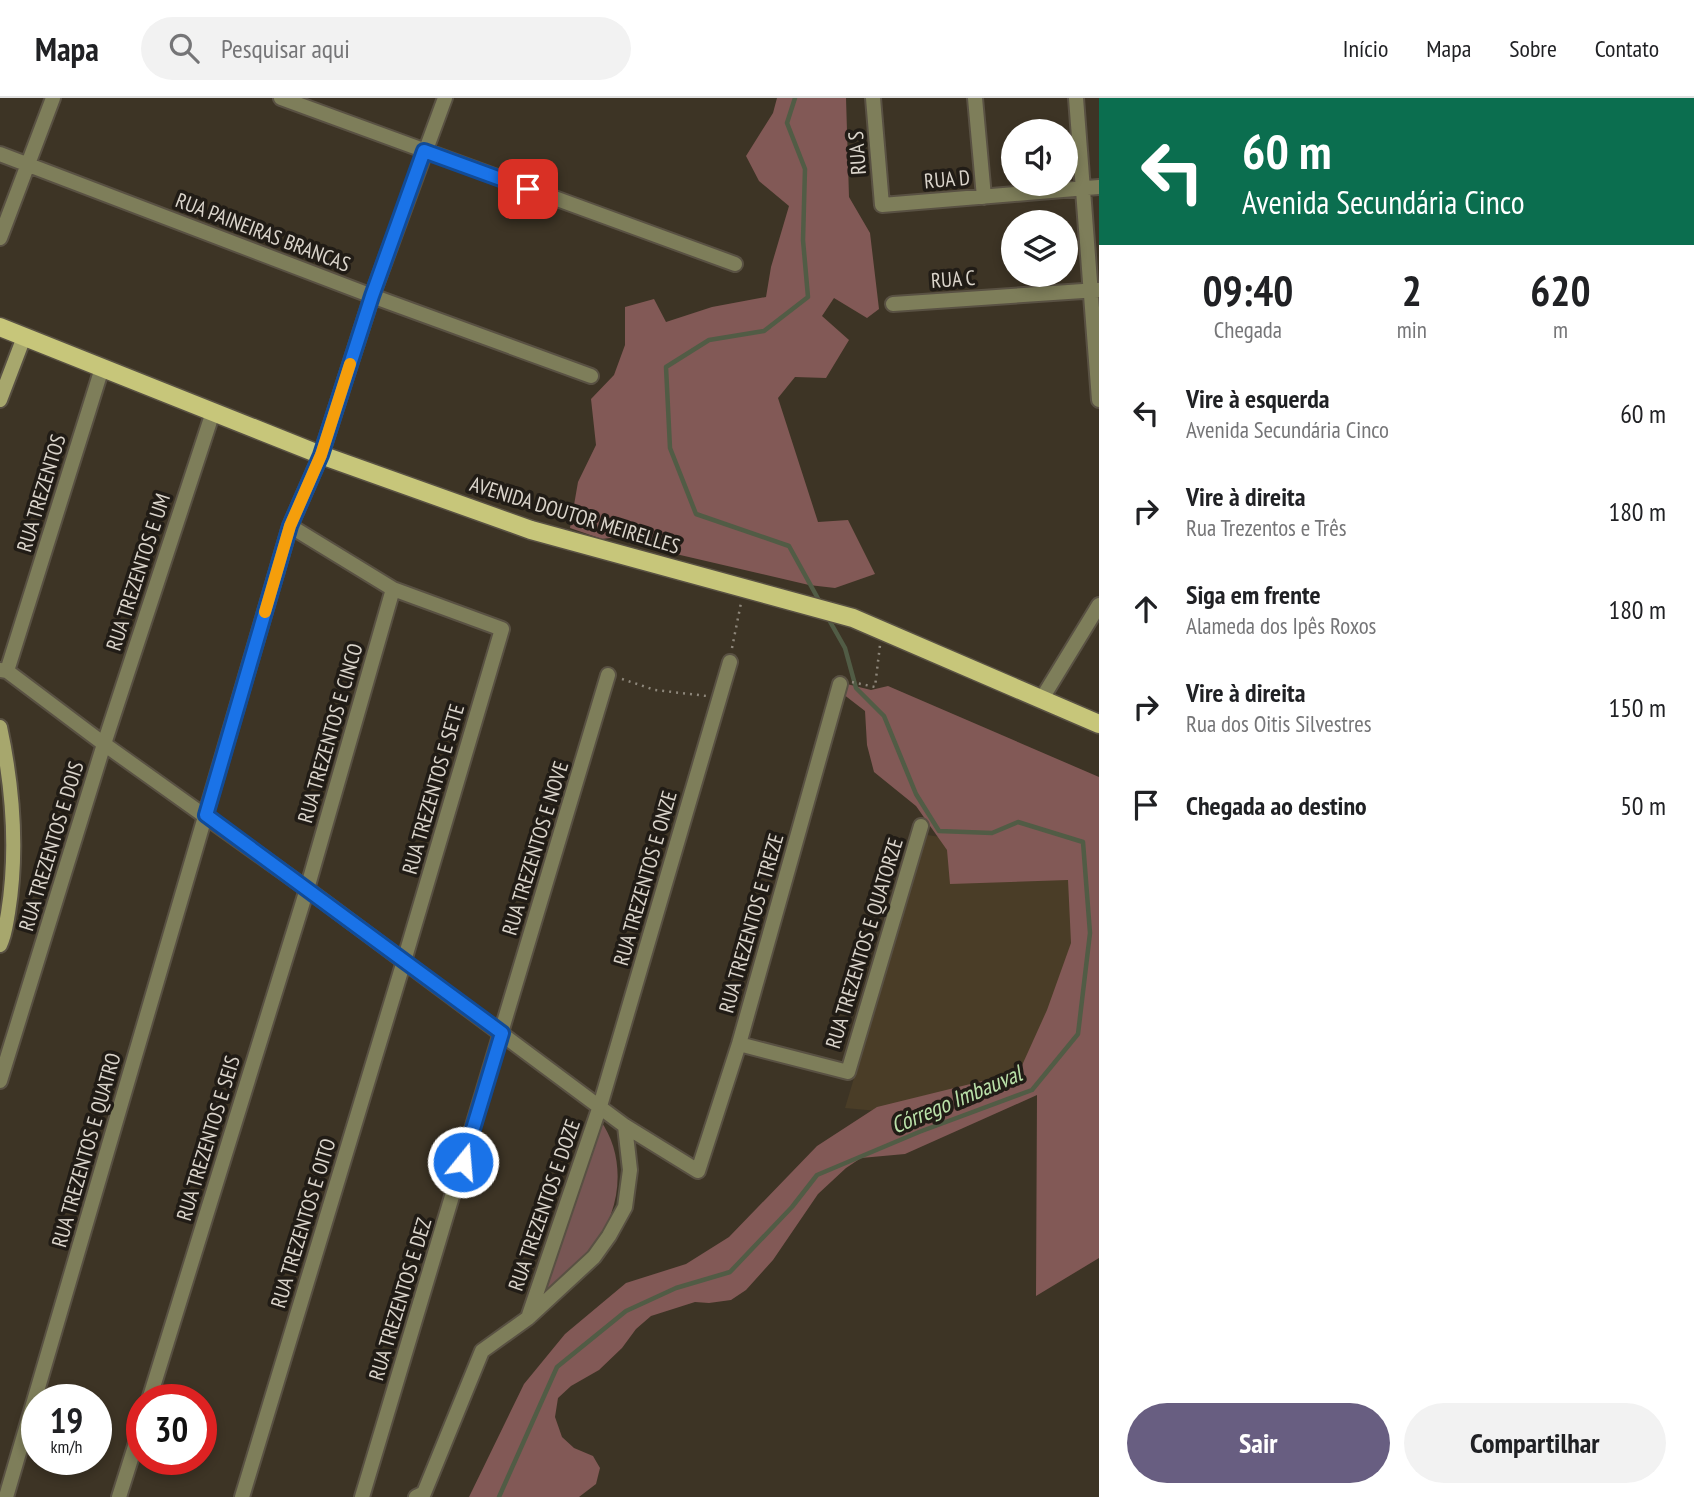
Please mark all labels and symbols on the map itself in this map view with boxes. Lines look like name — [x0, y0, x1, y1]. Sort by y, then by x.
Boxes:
street label: RUA S — [842, 130, 872, 176]
pin — [498, 159, 558, 219]
street label: RUA D — [923, 164, 971, 194]
street label: RUA PAINEIRAS BRANCAS — [172, 186, 354, 278]
street label: RUA C — [930, 264, 976, 294]
street label: RUA TREZENTOS — [10, 431, 72, 555]
street label: AVENIDA DOUTOR MEIRELLES — [467, 470, 683, 560]
street label: RUA TREZENTOS E UM — [100, 490, 176, 654]
street label: RUA TREZENTOS E CINCO — [291, 640, 369, 826]
street label: RUA TREZENTOS E SETE — [396, 701, 470, 877]
street label: RUA TREZENTOS E DOIS — [12, 758, 90, 934]
street label: RUA TREZENTOS E NOVE — [496, 758, 574, 938]
street label: RUA TREZENTOS E ONZE — [607, 788, 683, 968]
street label: RUA TREZENTOS E TREZE — [712, 830, 790, 1016]
street label: RUA TREZENTOS E QUATORZE — [819, 835, 909, 1051]
street label: RUA TREZENTOS E QUATRO — [45, 1050, 127, 1250]
street label: RUA TREZENTOS E SEIS — [170, 1052, 246, 1224]
water label: Córrego Imbauval — [886, 1057, 1028, 1140]
street label: RUA TREZENTOS E DOZE — [502, 1116, 586, 1294]
position arrow — [426, 1125, 500, 1199]
street label: RUA TREZENTOS E OITO — [264, 1135, 342, 1311]
street label: RUA TREZENTOS E DEZ — [362, 1214, 438, 1384]
speed limit sign: 30 — [126, 1384, 217, 1475]

